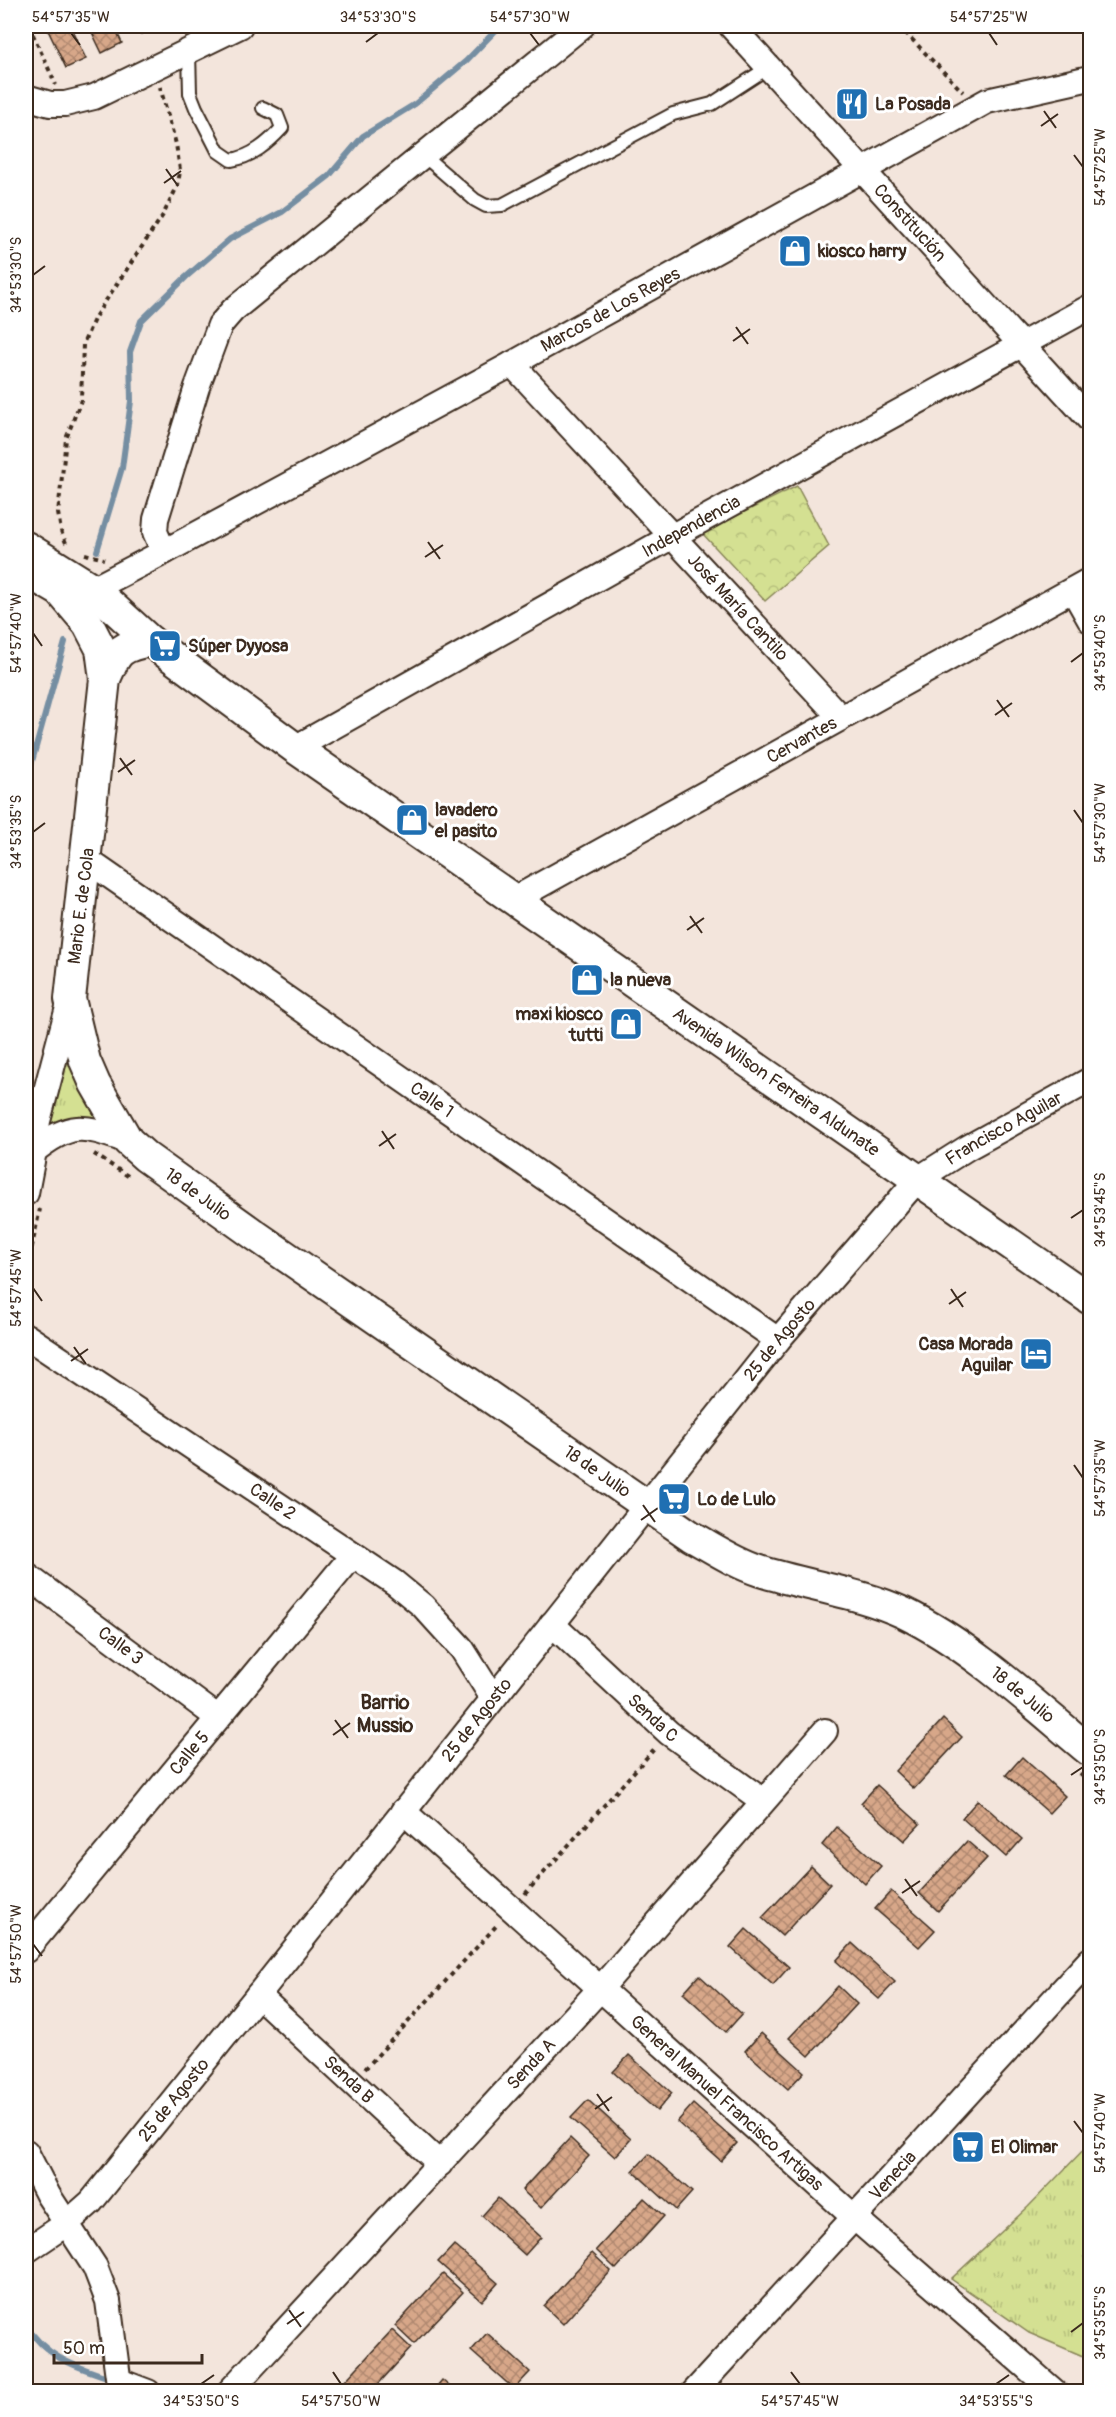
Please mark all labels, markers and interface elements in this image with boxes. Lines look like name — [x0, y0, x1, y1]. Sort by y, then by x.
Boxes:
text: 54°57'35"W — [32, 8, 110, 27]
text: 34°53'30"S — [340, 8, 416, 27]
text: 54°57'30"W — [490, 8, 570, 27]
text: 54°57'25"W — [950, 8, 1028, 27]
restaurant icon: La Posada — [834, 86, 870, 122]
place label: La Posada — [875, 93, 951, 116]
text: 54°57'25"W — [1091, 128, 1110, 206]
street label: Constitución — [868, 179, 951, 267]
shop icon: kiosco harry — [777, 233, 813, 269]
text: 34°53'30"S — [7, 237, 26, 313]
place label: kiosco harry — [817, 240, 907, 263]
street label: Marcos de Los Reyes — [537, 262, 684, 358]
street label: Independencia — [638, 490, 745, 563]
street label: José María Cantilo — [682, 549, 793, 666]
text: 54°57'40"W — [7, 593, 26, 673]
text: 34°53'40"S — [1091, 615, 1110, 691]
supermarket icon: Súper Dyyosa — [147, 628, 183, 664]
place label: Súper Dyyosa — [188, 635, 289, 658]
street label: Cervantes — [763, 712, 841, 769]
text: 54°57'30"W — [1091, 783, 1110, 863]
text: 34°53'35"S — [7, 795, 26, 869]
place label: lavadero el pasito — [434, 799, 498, 843]
shop icon: lavadero el pasito — [394, 802, 430, 838]
street label: Mario E. de Cola — [63, 847, 100, 966]
shop icon: la nueva — [569, 962, 605, 998]
place label: la nueva — [610, 969, 672, 992]
street label: Avenida Wilson Ferreira Aldunate — [668, 1002, 884, 1162]
place label: maxi kiosco tutti — [515, 1003, 603, 1047]
shop icon: maxi kiosco tutti — [608, 1006, 644, 1042]
street label: Calle 1 — [405, 1077, 458, 1123]
street label: Francisco Aguilar — [941, 1086, 1067, 1171]
street label: 18 de Julio — [160, 1163, 236, 1226]
text: 34°53'45"S — [1091, 1173, 1110, 1247]
text: 54°57'45"W — [7, 1249, 26, 1327]
street label: 25 de Agosto — [739, 1294, 821, 1386]
place label: Casa Morada Aguilar — [919, 1333, 1014, 1377]
hotel icon: Casa Morada Aguilar — [1018, 1336, 1054, 1372]
text: 54°57'35"W — [1091, 1439, 1110, 1517]
street label: 18 de Julio — [559, 1440, 635, 1503]
street label: Calle 2 — [245, 1478, 300, 1525]
supermarket icon: Lo de Lulo — [656, 1481, 692, 1517]
place label: Lo de Lulo — [697, 1488, 776, 1511]
street label: Calle 3 — [93, 1621, 148, 1670]
street label: 18 de Julio — [986, 1662, 1060, 1728]
street label: 25 de Agosto — [437, 1673, 518, 1767]
street label: Senda C — [622, 1689, 683, 1748]
district label: Barrio Mussio — [357, 1690, 414, 1738]
street label: Calle 5 — [165, 1726, 215, 1780]
text: 34°53'50"S — [1091, 1729, 1110, 1805]
text: 54°57'50"W — [7, 1904, 26, 1984]
street label: General Manuel Francisco Artigas — [625, 2010, 828, 2196]
street label: Senda A — [502, 2033, 561, 2095]
street label: Senda B — [319, 2051, 379, 2109]
street label: 25 de Agosto — [133, 2053, 215, 2147]
text: 54°57'40"W — [1091, 2093, 1110, 2173]
supermarket icon: El Olimar — [950, 2129, 986, 2165]
place label: El Olimar — [991, 2136, 1058, 2159]
street label: Venecia — [865, 2146, 921, 2205]
text: 34°53'55"S — [1091, 2286, 1110, 2360]
scale bar — [54, 2327, 202, 2365]
text: 50 m — [63, 2337, 105, 2360]
text: 34°53'50"S — [163, 2392, 239, 2411]
text: 54°57'50"W — [301, 2392, 381, 2411]
text: 54°57'45"W — [761, 2392, 839, 2411]
text: 34°53'55"S — [959, 2392, 1033, 2411]

